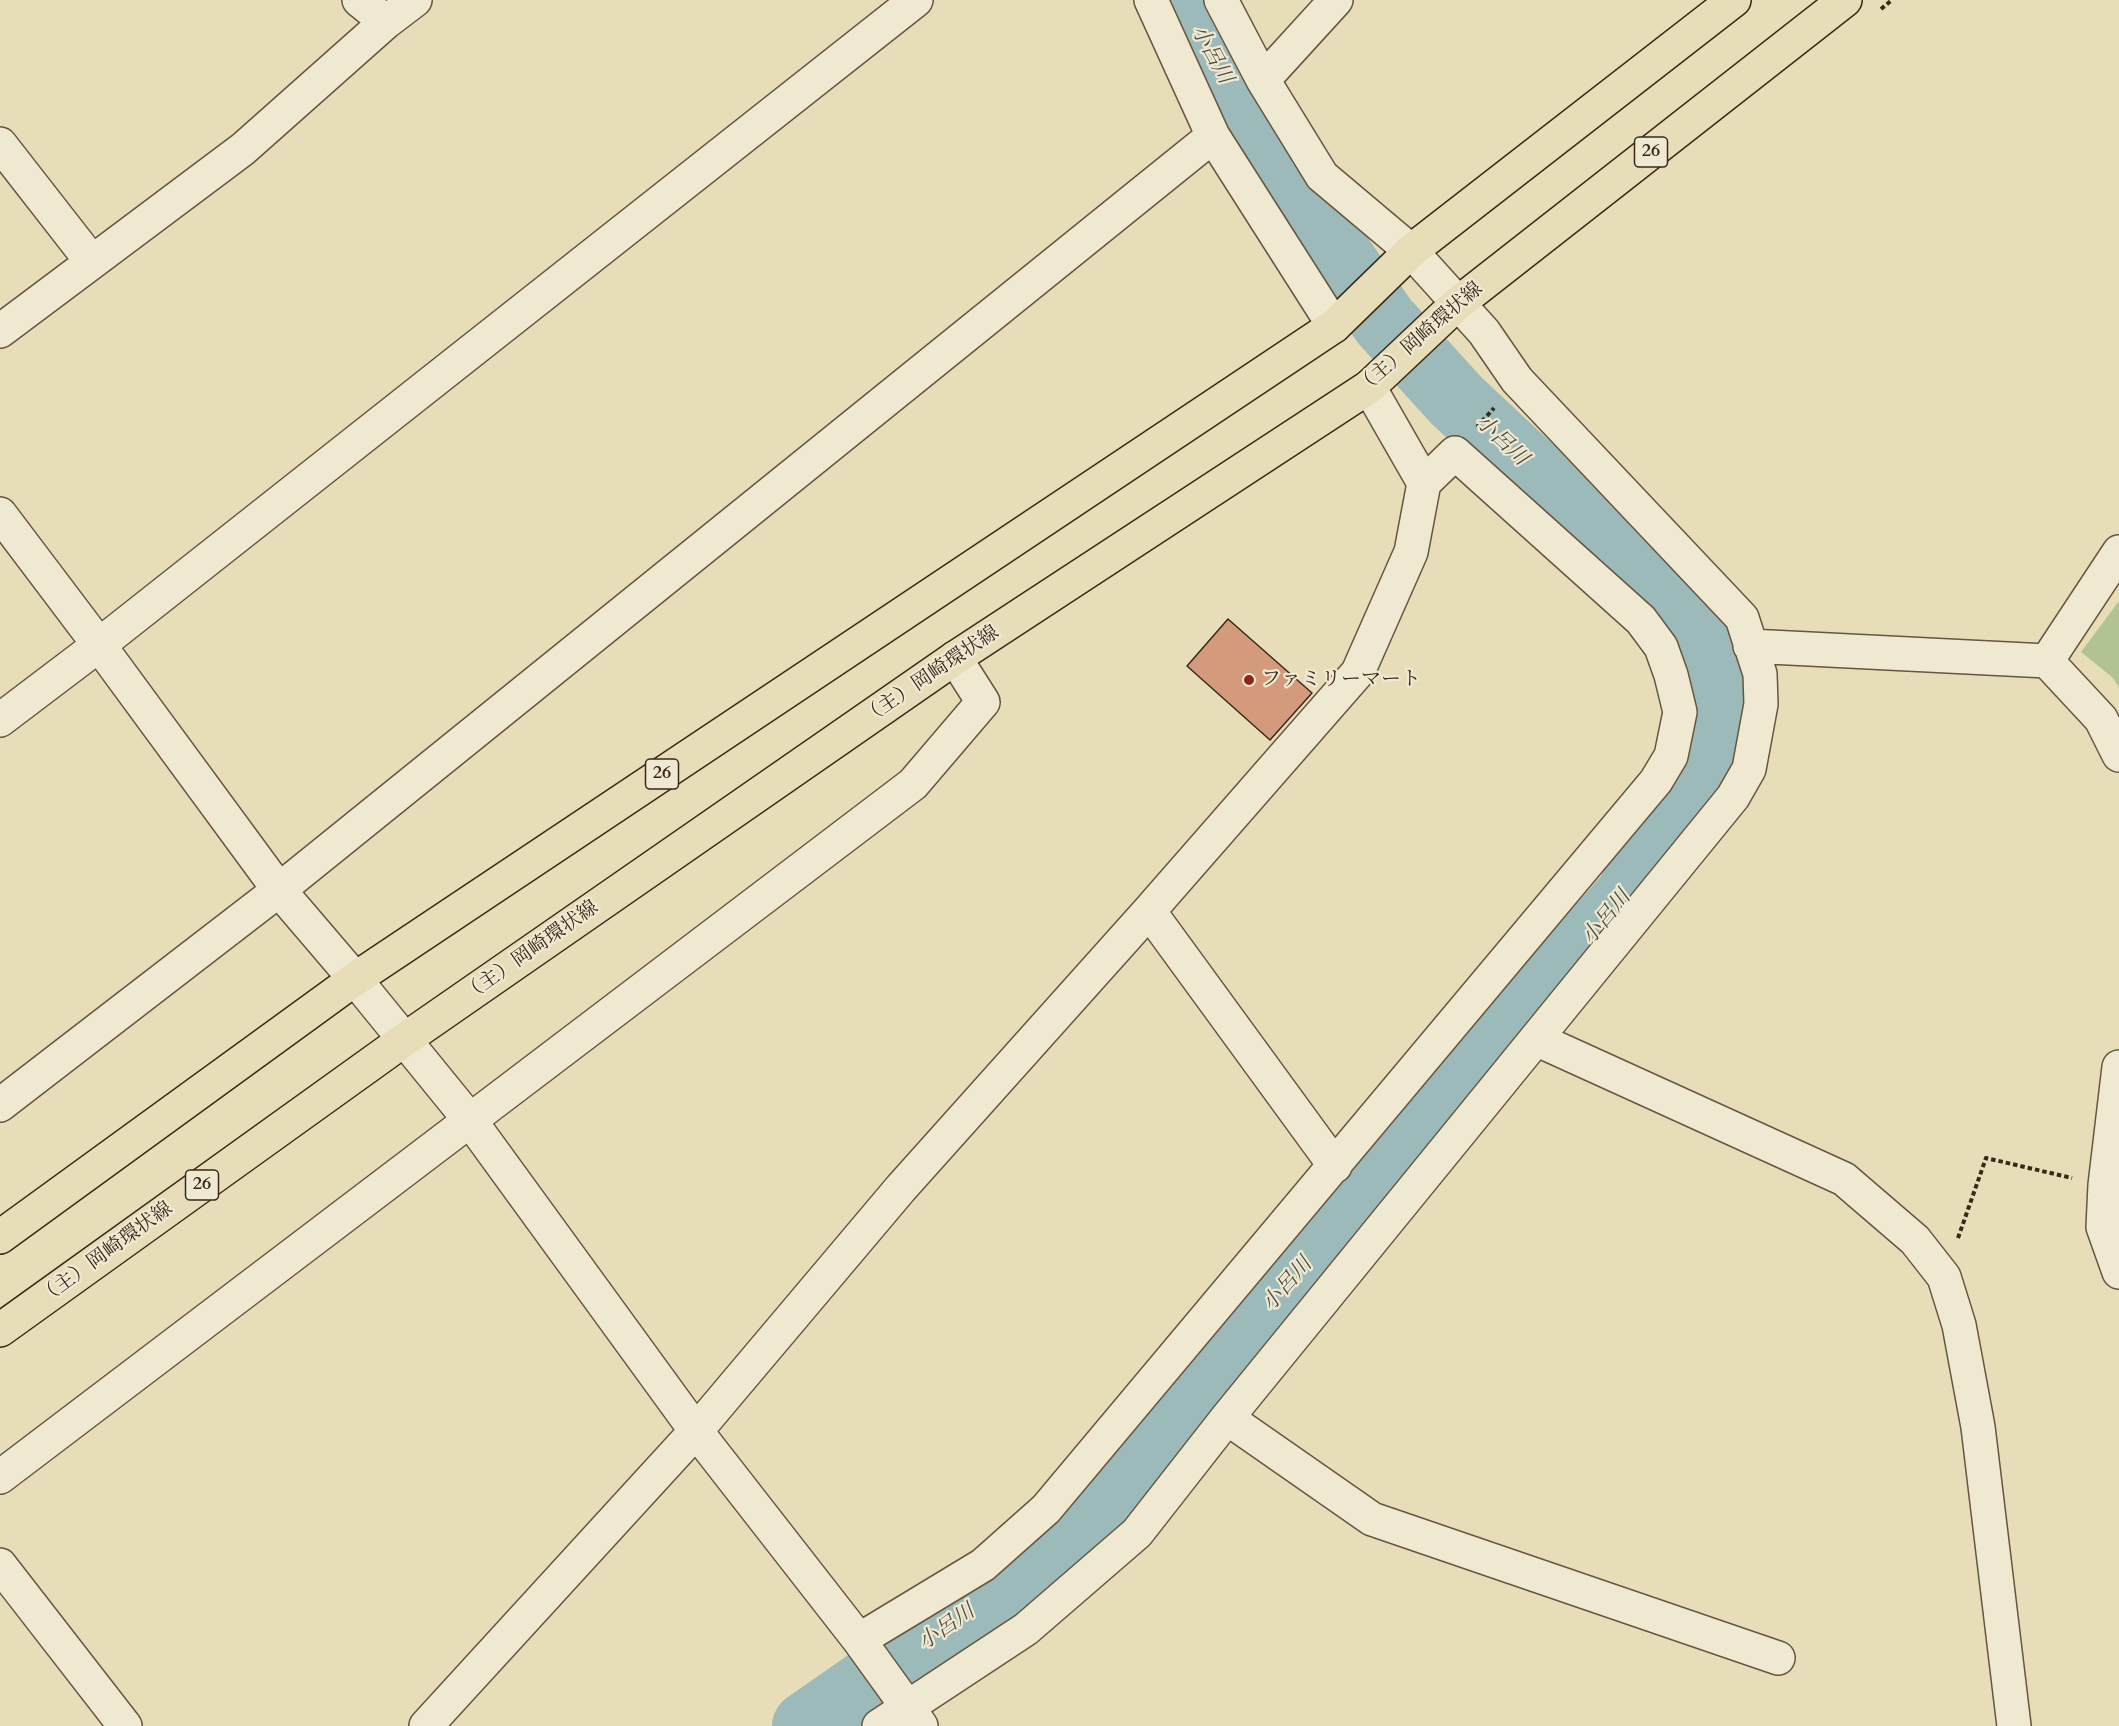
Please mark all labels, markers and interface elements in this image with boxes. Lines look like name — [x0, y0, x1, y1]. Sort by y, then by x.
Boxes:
water label: 小呂川 — [1185, 21, 1237, 89]
road number: 26 — [1634, 137, 1668, 167]
street label: （主）岡崎環状線 — [1352, 277, 1488, 401]
water label: 小呂川 — [1469, 410, 1533, 472]
street label: （主）岡崎環状線 — [858, 621, 1004, 731]
place label: ファミリーマート — [1261, 668, 1421, 692]
marker: ファミリーマート — [1242, 673, 1256, 687]
road number: 26 — [646, 759, 678, 789]
water label: 小呂川 — [1577, 886, 1637, 950]
street label: （主）岡崎環状線 — [459, 896, 603, 1008]
road number: 26 — [186, 1170, 218, 1200]
street label: （主）岡崎環状線 — [34, 1197, 178, 1311]
water label: 小呂川 — [1258, 1253, 1318, 1317]
water label: 小呂川 — [914, 1600, 980, 1656]

